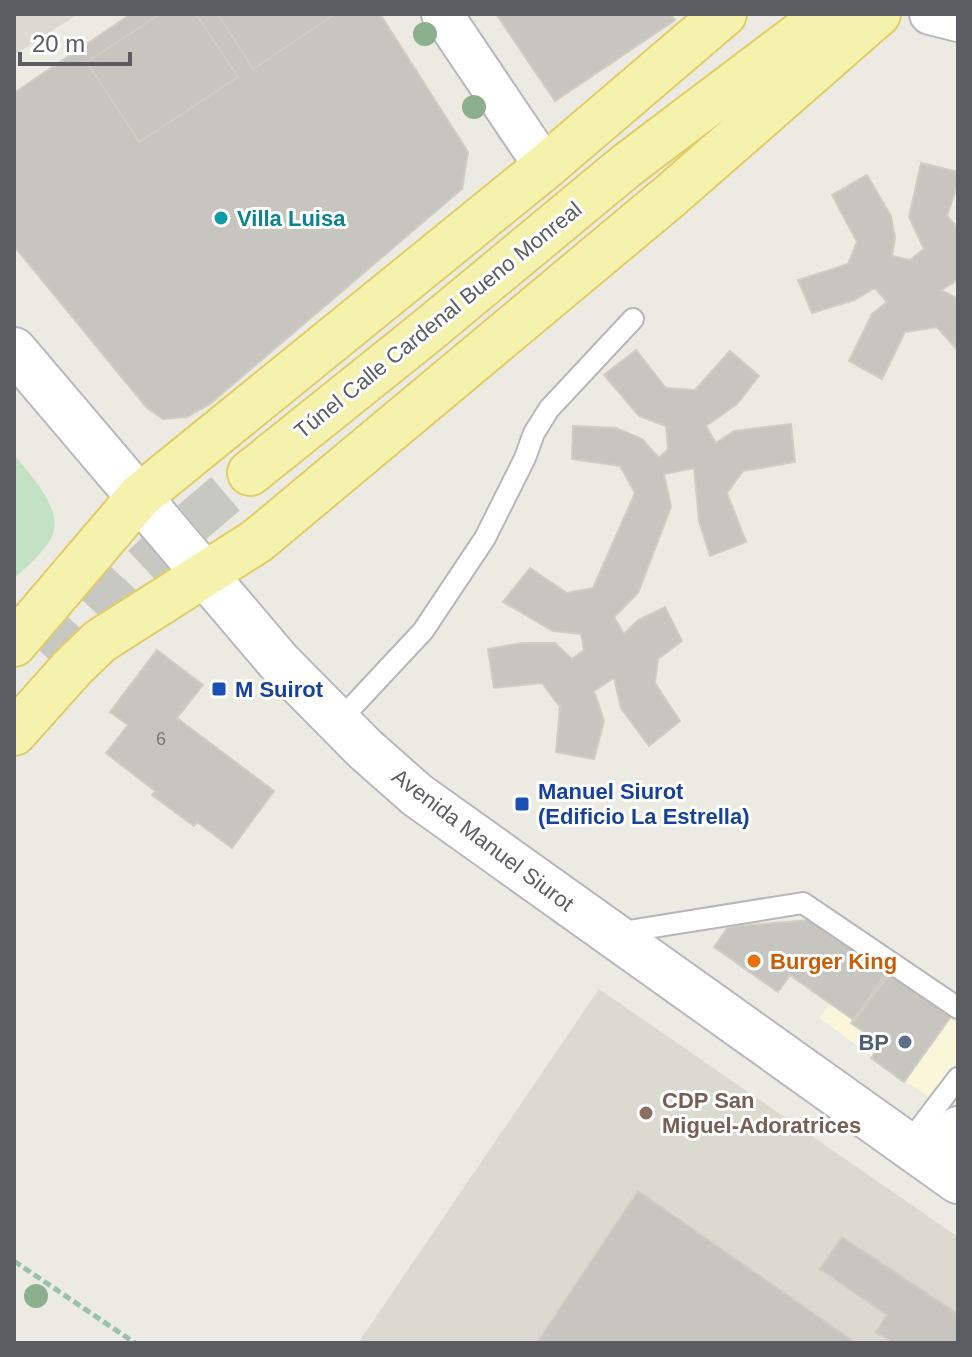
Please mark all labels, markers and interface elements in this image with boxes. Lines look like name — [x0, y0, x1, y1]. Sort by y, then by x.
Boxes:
scale bar — [20, 16, 130, 66]
text: 20 m — [32, 30, 85, 57]
street label: Túnel Calle Cardenal Bueno Monreal — [289, 196, 587, 444]
place label: Villa Luisa — [237, 206, 346, 231]
marker: Villa Luisa — [212, 209, 230, 227]
place label: M Suirot — [235, 677, 324, 702]
marker: M Suirot — [210, 680, 228, 698]
house number: 6 — [156, 729, 166, 749]
street label: Avenida Manuel Siurot — [387, 764, 579, 916]
place label: Manuel Siurot (Edificio La Estrella) — [538, 779, 750, 829]
marker: Manuel Siurot (Edificio La Estrella) — [513, 795, 531, 813]
place label: Burger King — [770, 949, 897, 974]
marker: Burger King — [745, 952, 763, 970]
place label: BP — [858, 1030, 889, 1055]
marker: BP — [896, 1033, 914, 1051]
place label: CDP San Miguel-Adoratrices — [662, 1088, 861, 1138]
marker: CDP San Miguel-Adoratrices — [637, 1104, 655, 1122]

